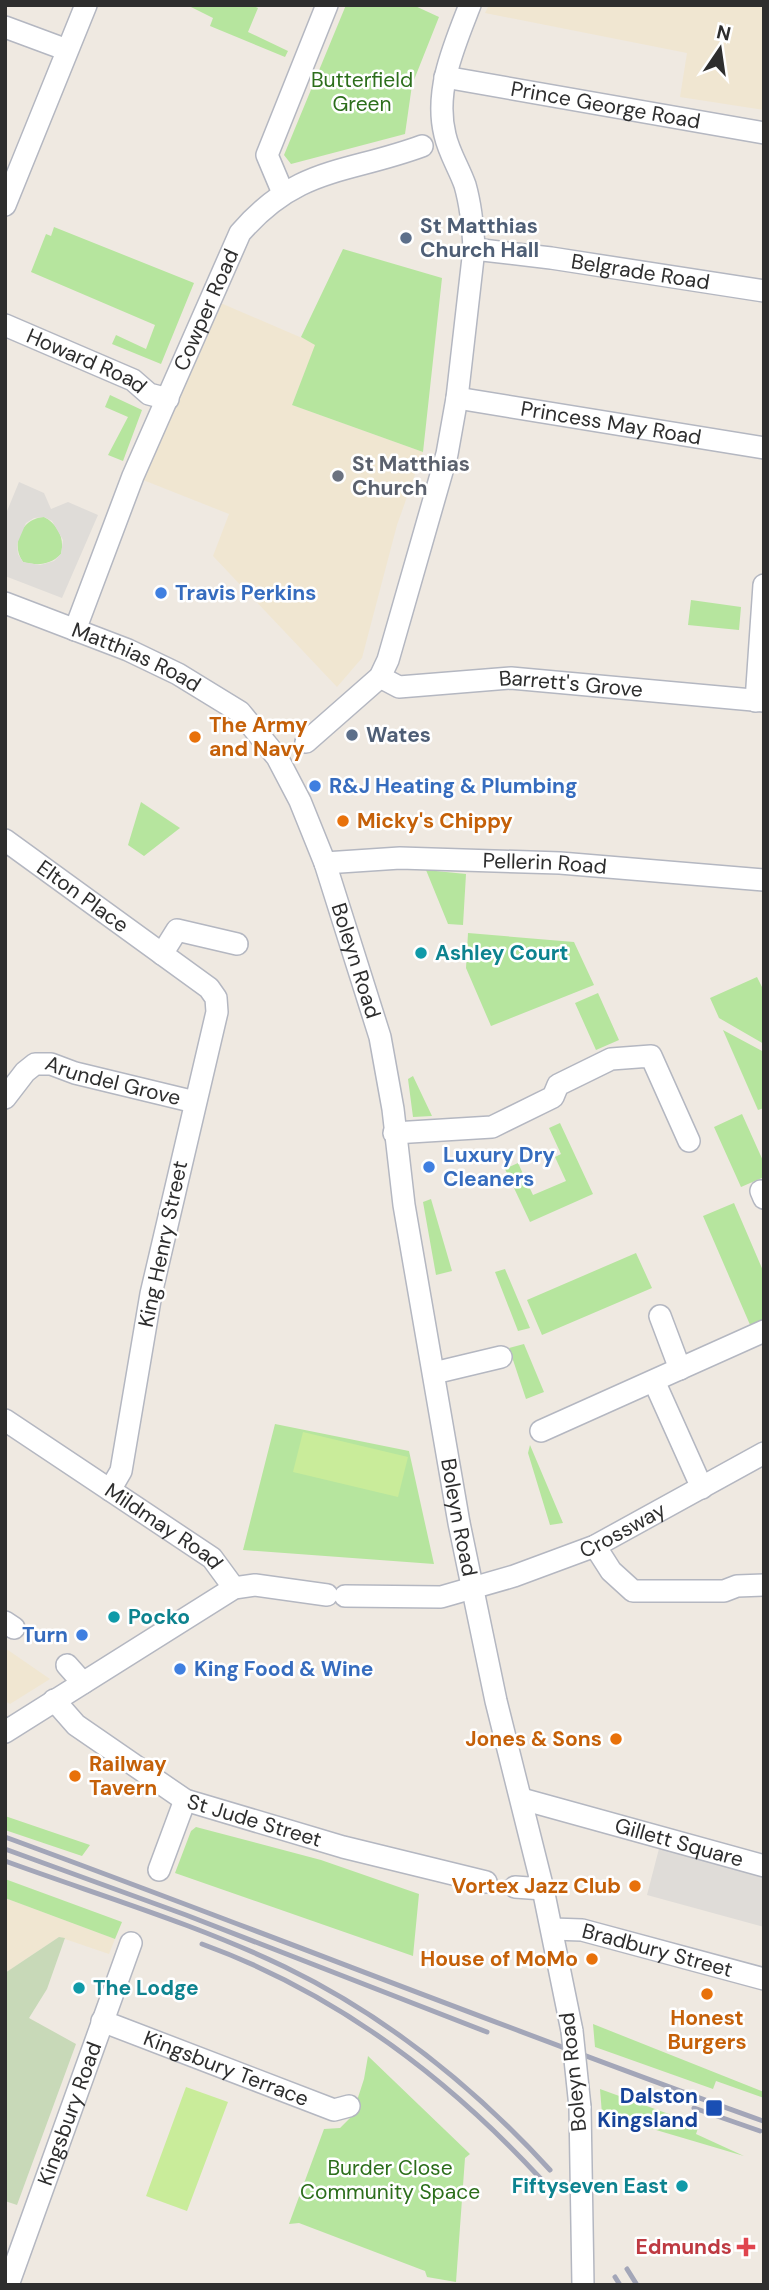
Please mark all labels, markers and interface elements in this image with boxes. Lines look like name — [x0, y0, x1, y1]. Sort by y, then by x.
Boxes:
north arrow — [685, 14, 755, 84]
text: N — [714, 19, 733, 47]
park label: Butterfield Green — [311, 66, 413, 118]
street label: Prince George Road — [508, 75, 703, 136]
place label: St Matthias Church Hall — [420, 212, 539, 264]
marker: St Matthias Church Hall — [398, 230, 414, 246]
street label: Cowper Road — [167, 245, 245, 375]
street label: Belgrade Road — [569, 247, 712, 296]
street label: Howard Road — [22, 322, 153, 400]
street label: Princess May Road — [519, 395, 703, 452]
place label: St Matthias Church — [352, 450, 470, 502]
marker: St Matthias Church — [330, 468, 346, 484]
place label: Travis Perkins — [175, 579, 316, 607]
marker: Travis Perkins — [153, 585, 169, 601]
street label: Matthias Road — [68, 616, 206, 699]
street label: Barrett's Grove — [498, 664, 644, 704]
place label: The Army and Navy — [209, 711, 308, 763]
place label: Wates — [366, 721, 431, 749]
marker: Wates — [344, 727, 360, 743]
marker: The Army and Navy — [187, 729, 203, 745]
place label: R&J Heating & Plumbing — [329, 772, 578, 800]
marker: R&J Heating & Plumbing — [307, 778, 323, 794]
place label: Micky's Chippy — [357, 807, 513, 835]
marker: Micky's Chippy — [335, 813, 351, 829]
street label: Pellerin Road — [482, 847, 608, 881]
street label: Elton Place — [31, 854, 134, 939]
street label: Boleyn Road — [324, 899, 387, 1022]
place label: Ashley Court — [435, 939, 568, 967]
marker: Ashley Court — [413, 945, 429, 961]
street label: Arundel Grove — [41, 1049, 184, 1112]
place label: Luxury Dry Cleaners — [443, 1141, 555, 1193]
street label: King Henry Street — [132, 1158, 194, 1330]
marker: Luxury Dry Cleaners — [421, 1159, 437, 1175]
street label: Boleyn Road — [434, 1456, 484, 1579]
street label: Mildmay Road — [99, 1476, 230, 1575]
street label: Crossway — [576, 1496, 671, 1564]
place label: Pocko — [128, 1603, 190, 1631]
marker: Pocko — [106, 1609, 122, 1625]
place label: Turn — [22, 1621, 68, 1649]
marker: Turn — [74, 1627, 90, 1643]
place label: King Food & Wine — [194, 1655, 373, 1683]
marker: King Food & Wine — [172, 1661, 188, 1677]
place label: Jones & Sons — [465, 1725, 602, 1753]
marker: Jones & Sons — [608, 1731, 624, 1747]
place label: Railway Tavern — [89, 1750, 167, 1802]
marker: Railway Tavern — [67, 1768, 83, 1784]
street label: St Jude Street — [184, 1787, 325, 1854]
street label: Gillett Square — [612, 1811, 747, 1874]
place label: Vortex Jazz Club — [451, 1872, 621, 1900]
marker: Vortex Jazz Club — [627, 1878, 643, 1894]
street label: Bradbury Street — [579, 1917, 736, 1984]
place label: House of MoMo — [420, 1945, 578, 1973]
marker: House of MoMo — [584, 1951, 600, 1967]
place label: The Lodge — [93, 1974, 199, 2002]
marker: The Lodge — [71, 1980, 87, 1996]
marker: Honest Burgers — [699, 1986, 715, 2002]
place label: Honest Burgers — [667, 2004, 747, 2056]
street label: Boleyn Road — [553, 2011, 593, 2133]
street label: Kingsbury Terrace — [140, 2024, 313, 2113]
street label: Kingsbury Road — [31, 2038, 108, 2189]
place label: Dalston Kingsland — [597, 2082, 698, 2134]
marker: Dalston Kingsland — [704, 2098, 724, 2118]
park label: Burder Close Community Space — [300, 2154, 480, 2206]
place label: Fiftyseven East — [512, 2172, 668, 2200]
marker: Fiftyseven East — [674, 2178, 690, 2194]
place label: Edmunds — [635, 2233, 732, 2261]
marker: Edmunds — [738, 2239, 754, 2255]

